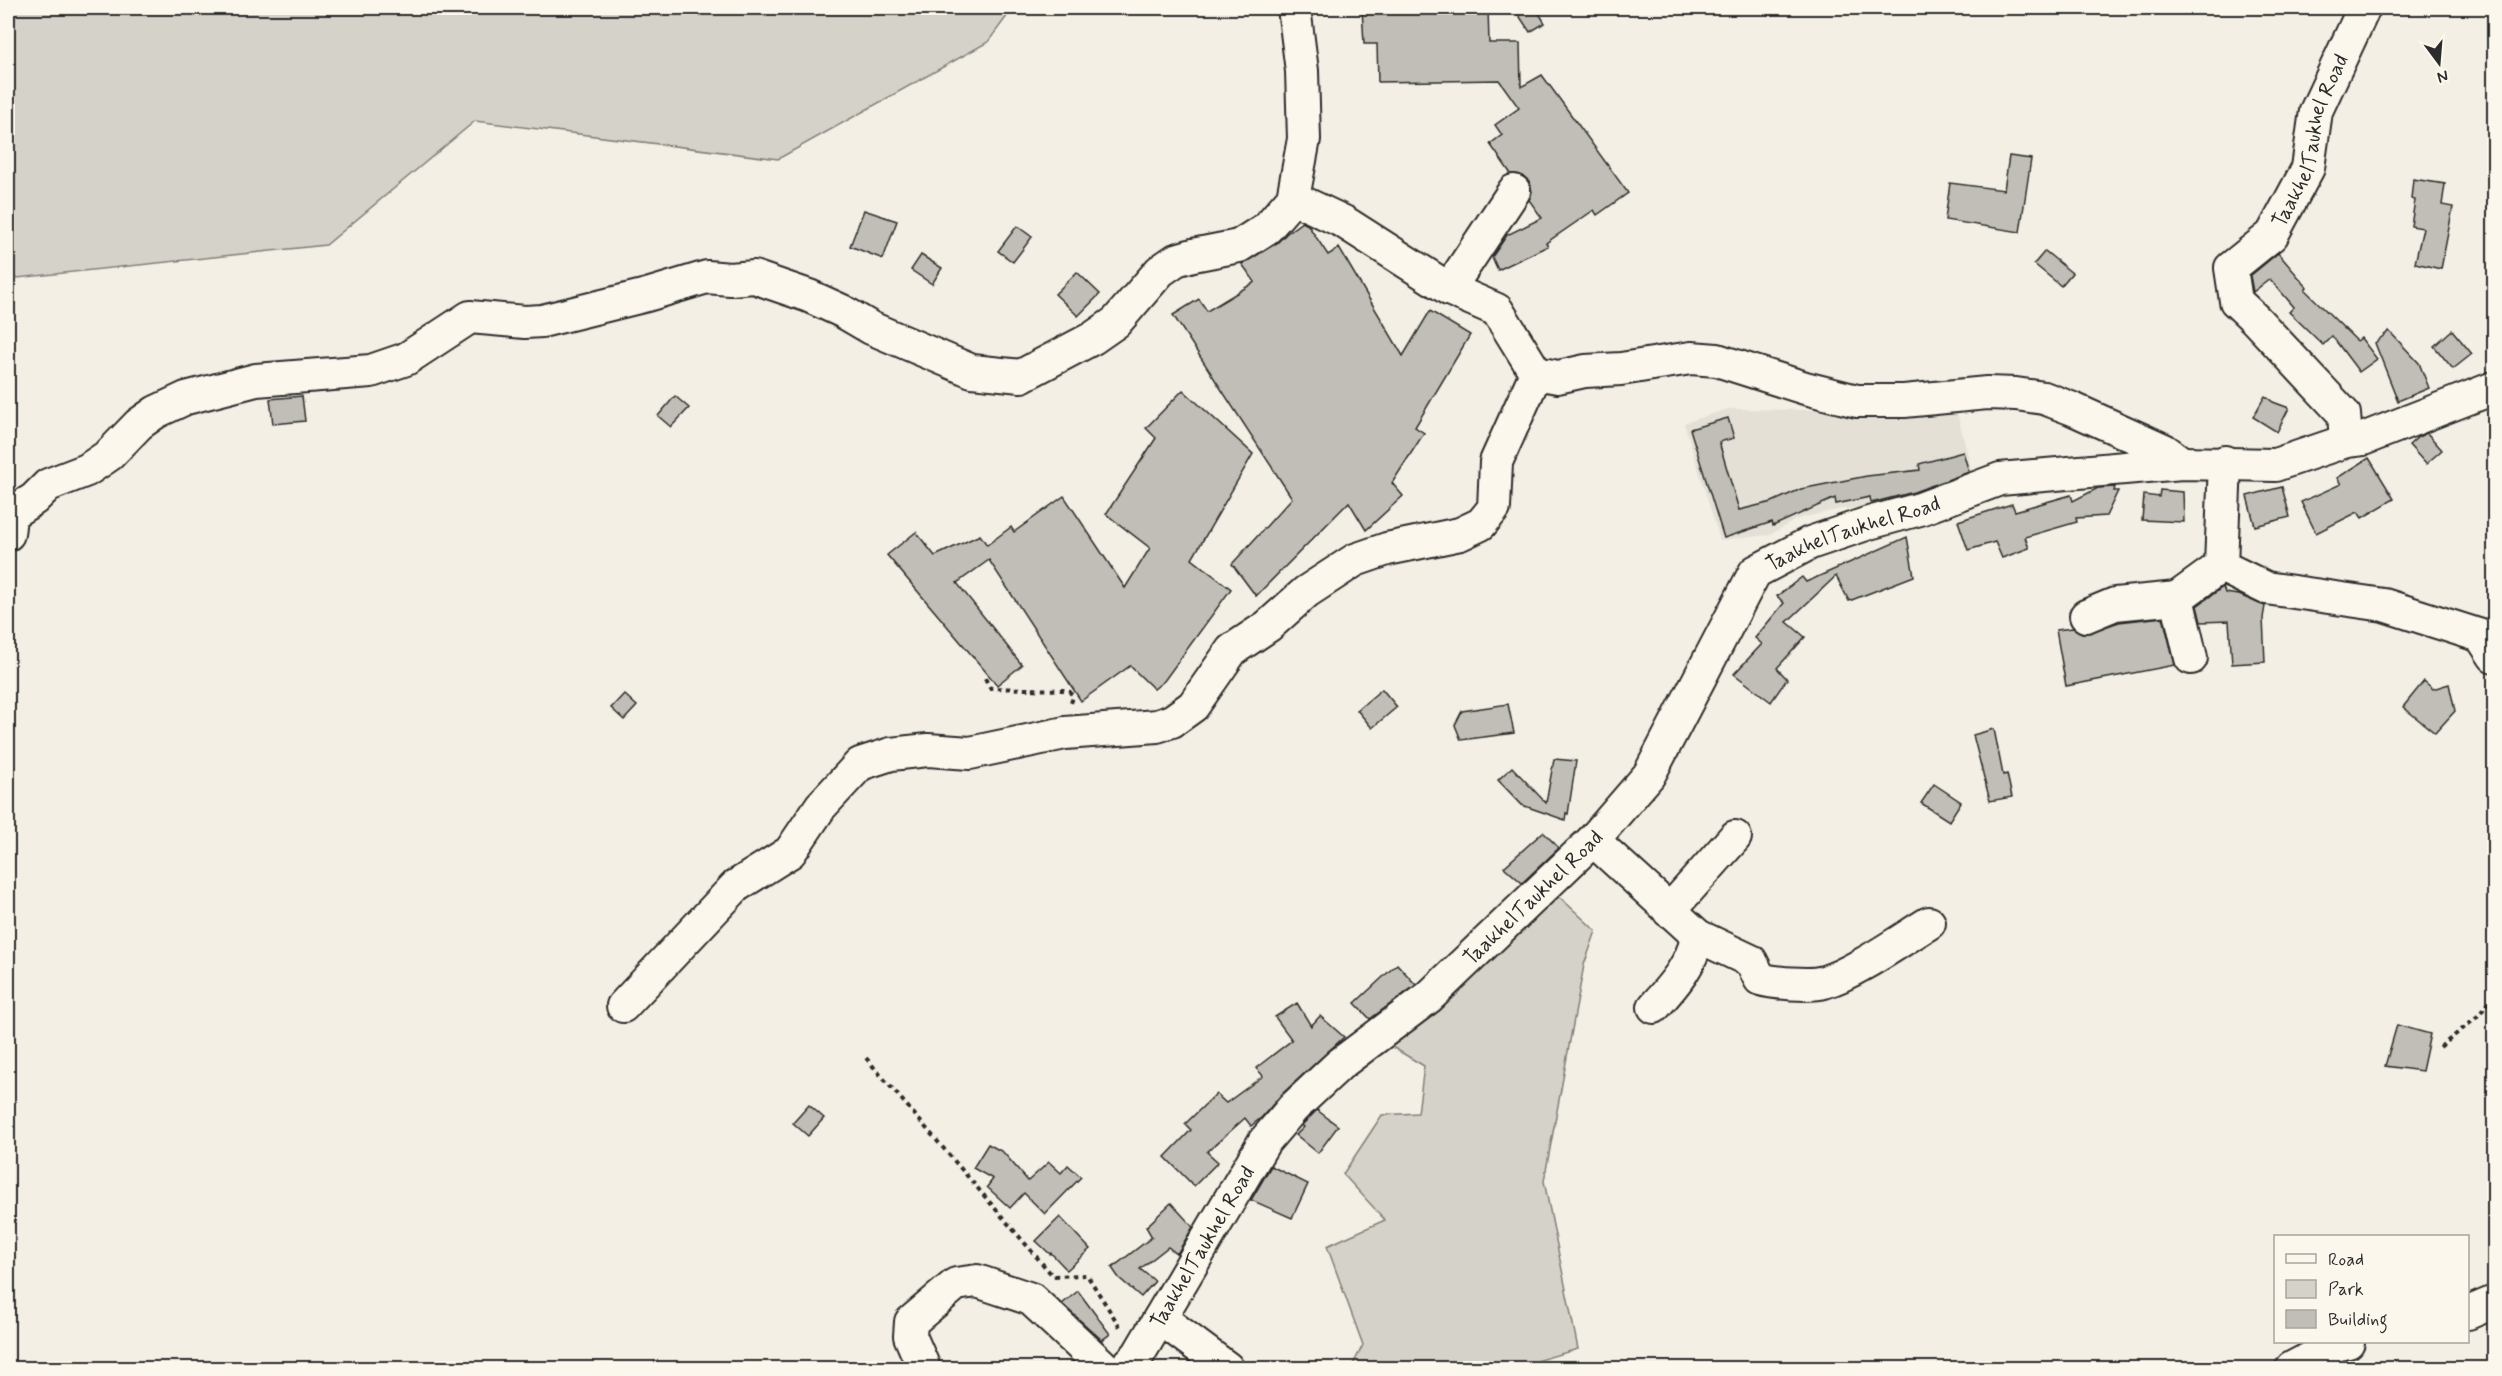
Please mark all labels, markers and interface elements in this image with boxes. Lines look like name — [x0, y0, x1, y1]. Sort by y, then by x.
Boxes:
north arrow — [2409, 33, 2469, 93]
street label: TaakhelTaukhel Road — [2266, 50, 2355, 232]
text: N — [2435, 64, 2451, 88]
street label: TaakhelTaukhel Road — [1761, 490, 1944, 579]
street label: TaakhelTaukhel Road — [1457, 825, 1610, 972]
street label: TaakhelTaukhel Road — [1144, 1161, 1262, 1334]
legend — [2274, 1235, 2469, 1343]
text: Road — [2328, 1248, 2364, 1272]
text: Park — [2328, 1278, 2364, 1302]
text: Building — [2328, 1308, 2388, 1334]

